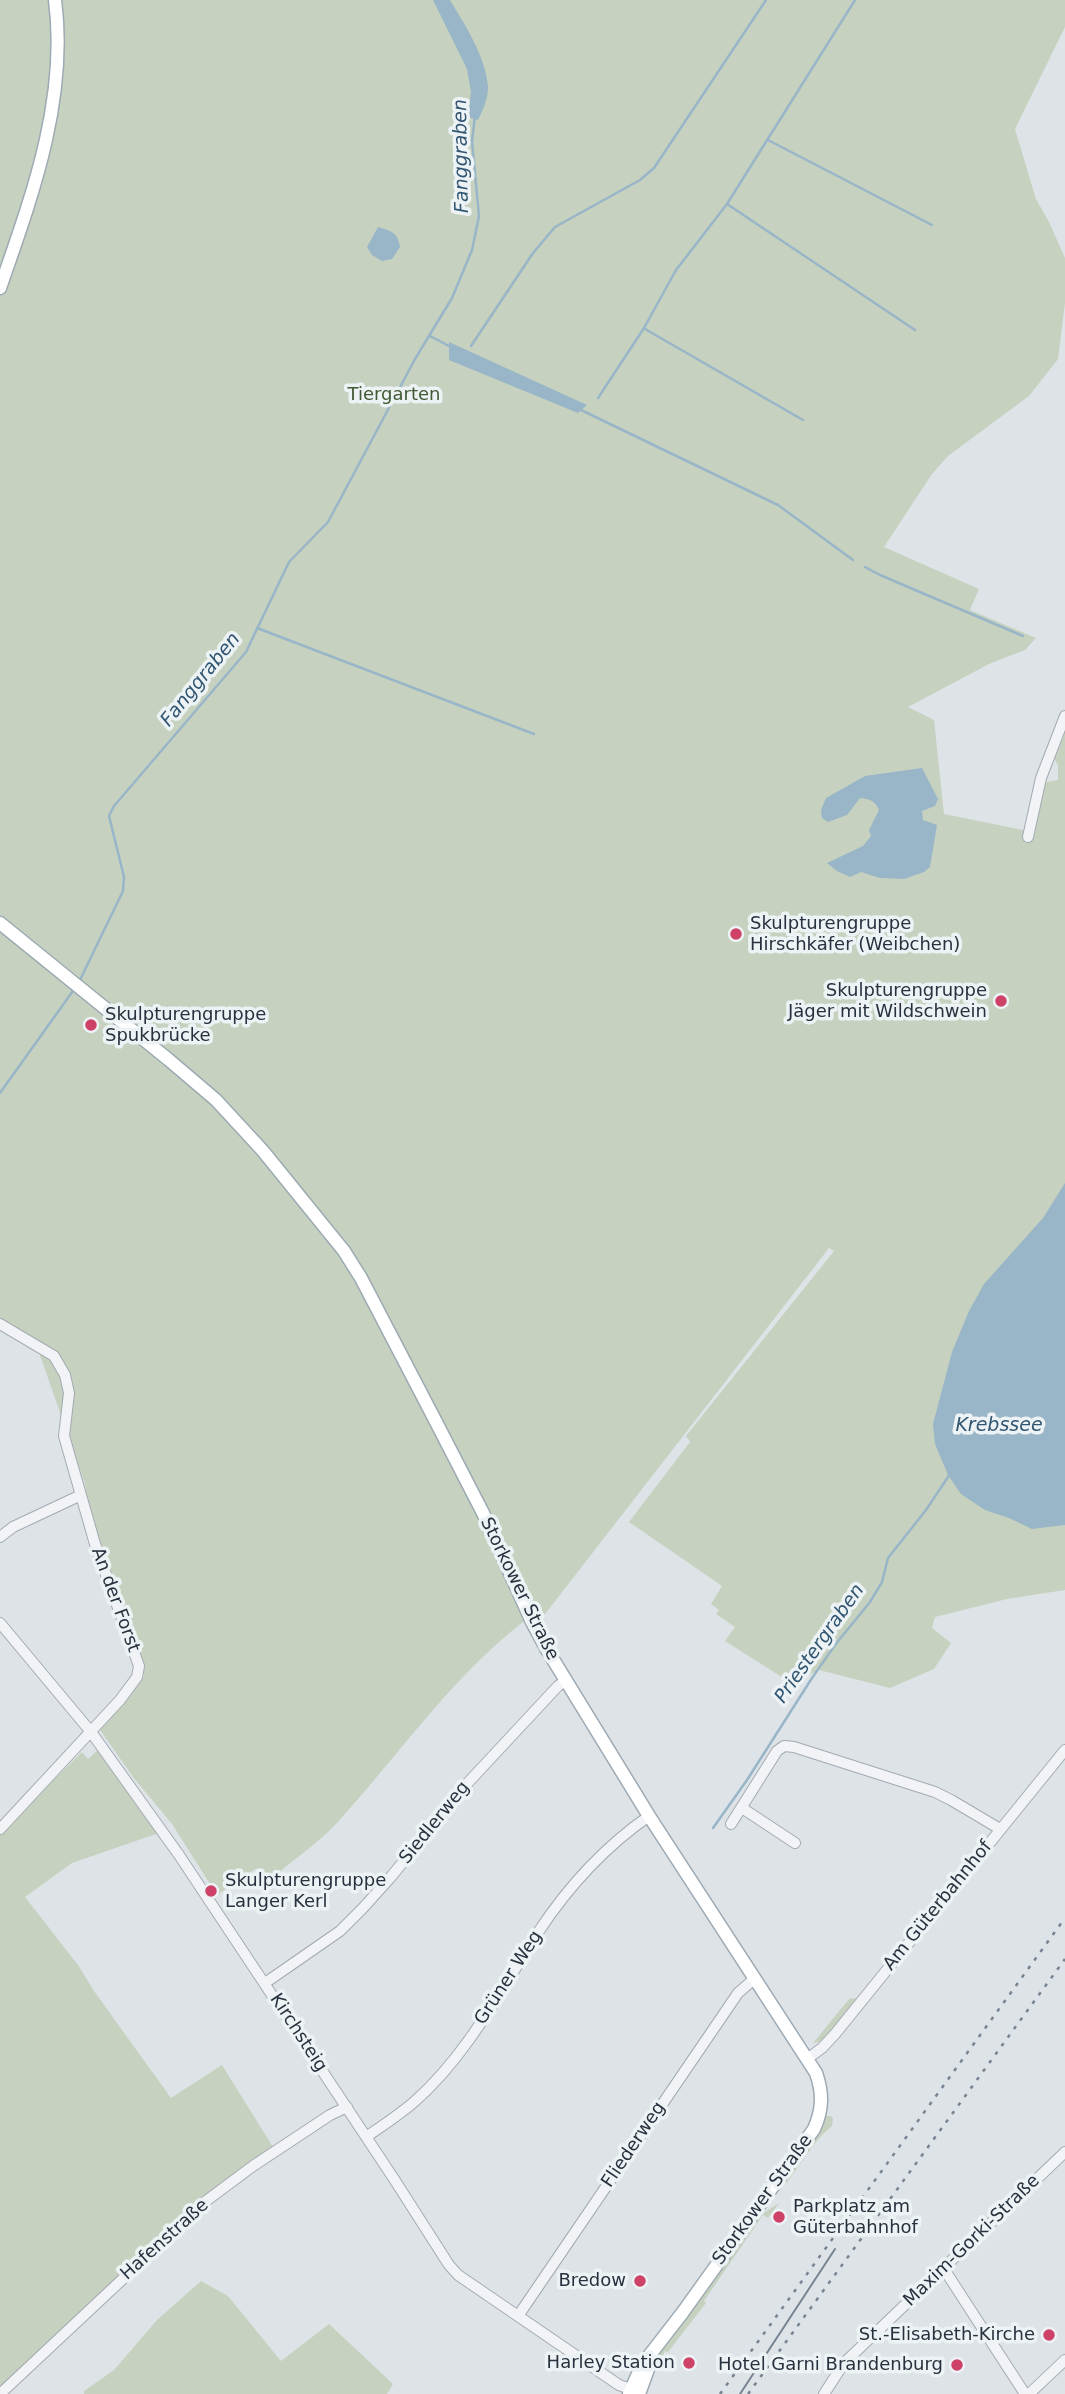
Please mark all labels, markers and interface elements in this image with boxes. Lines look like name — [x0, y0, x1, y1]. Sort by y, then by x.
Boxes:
water label: Fanggraben — [450, 99, 474, 213]
park label: Tiergarten — [348, 384, 440, 406]
water label: Fanggraben — [156, 629, 246, 731]
place label: Skulpturengruppe Hirschkäfer (Weibchen) — [750, 913, 960, 956]
marker: Skulpturengruppe Hirschkäfer (Weibchen) — [728, 926, 744, 942]
place label: Skulpturengruppe Jäger mit Wildschwein — [788, 980, 987, 1023]
marker: Skulpturengruppe Jäger mit Wildschwein — [993, 993, 1009, 1009]
place label: Skulpturengruppe Spukbrücke — [105, 1004, 266, 1046]
marker: Skulpturengruppe Spukbrücke — [83, 1017, 99, 1033]
water label: Krebssee — [955, 1415, 1043, 1437]
street label: Storkower Straße — [475, 1514, 563, 1664]
street label: An der Forst — [86, 1545, 144, 1655]
water label: Priestergraben — [770, 1580, 870, 1708]
street label: Siedlerweg — [395, 1777, 475, 1869]
street label: Am Güterbahnhof — [879, 1837, 997, 1975]
place label: Skulpturengruppe Langer Kerl — [225, 1870, 386, 1912]
marker: Skulpturengruppe Langer Kerl — [203, 1883, 219, 1899]
street label: Grüner Weg — [471, 1927, 547, 2029]
street label: Kirchsteig — [265, 1990, 331, 2076]
street label: Fliederweg — [597, 2098, 671, 2192]
street label: Storkower Straße — [708, 2131, 818, 2269]
street label: Maxim-Gorki-Straße — [900, 2171, 1044, 2311]
street label: Hafenstraße — [117, 2195, 213, 2285]
place label: Parkplatz am Güterbahnhof — [793, 2196, 918, 2238]
marker: Parkplatz am Güterbahnhof — [771, 2209, 787, 2225]
place label: Bredow — [558, 2270, 626, 2292]
marker: Bredow — [632, 2273, 648, 2289]
place label: St.-Elisabeth-Kirche — [859, 2324, 1035, 2346]
marker: St.-Elisabeth-Kirche — [1041, 2327, 1057, 2343]
place label: Harley Station — [547, 2352, 675, 2374]
place label: Hotel Garni Brandenburg — [718, 2354, 943, 2376]
marker: Harley Station — [681, 2355, 697, 2371]
marker: Hotel Garni Brandenburg — [949, 2357, 965, 2373]

